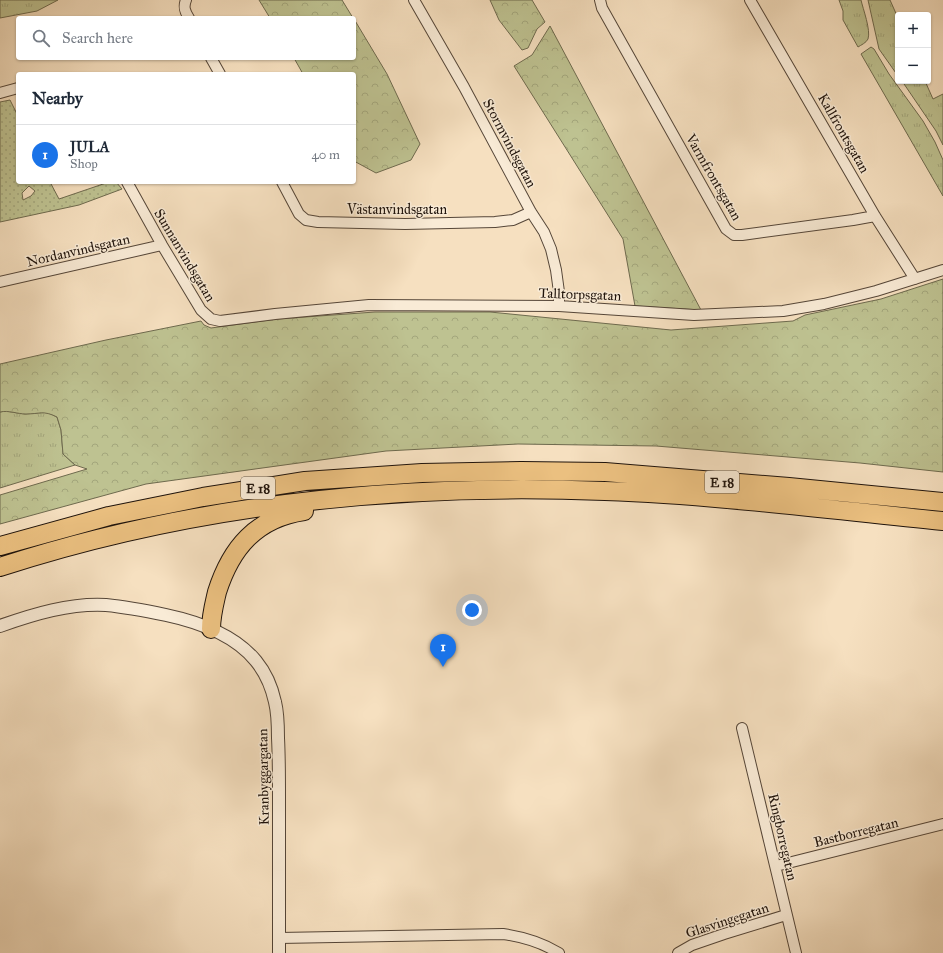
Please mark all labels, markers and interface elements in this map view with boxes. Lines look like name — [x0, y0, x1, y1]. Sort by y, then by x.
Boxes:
map controls — [895, 12, 931, 84]
button: + — [895, 12, 931, 48]
search box — [16, 16, 356, 60]
icon: search — [30, 27, 52, 49]
text: Search here — [62, 29, 133, 47]
button: − — [895, 48, 931, 84]
text: Nearby — [32, 88, 83, 109]
street label: Kallfrontsgatan — [814, 90, 873, 176]
street label: Stormvindsgatan — [479, 96, 540, 191]
street label: Varmfrontsgatan — [681, 130, 745, 224]
text: JULA — [70, 138, 110, 156]
text: 1 — [42, 147, 48, 163]
text: 40 m — [311, 147, 340, 163]
text: Shop — [70, 156, 98, 172]
street label: Västanvindsgatan — [346, 201, 447, 218]
street label: Sunnanvindsgatan — [150, 206, 219, 305]
street label: Nordanvindsgatan — [25, 230, 132, 271]
street label: Talltorpsgatan — [538, 285, 622, 304]
road number: E 18 — [705, 471, 739, 493]
road number: E 18 — [241, 477, 275, 499]
your location — [462, 600, 482, 620]
pin: 1 — [430, 634, 456, 667]
street label: Kranbyggargatan — [254, 728, 273, 826]
street label: Ringborregatan — [764, 792, 801, 883]
street label: Bastborregatan — [812, 814, 900, 851]
street label: Glasvingegatan — [683, 899, 771, 942]

